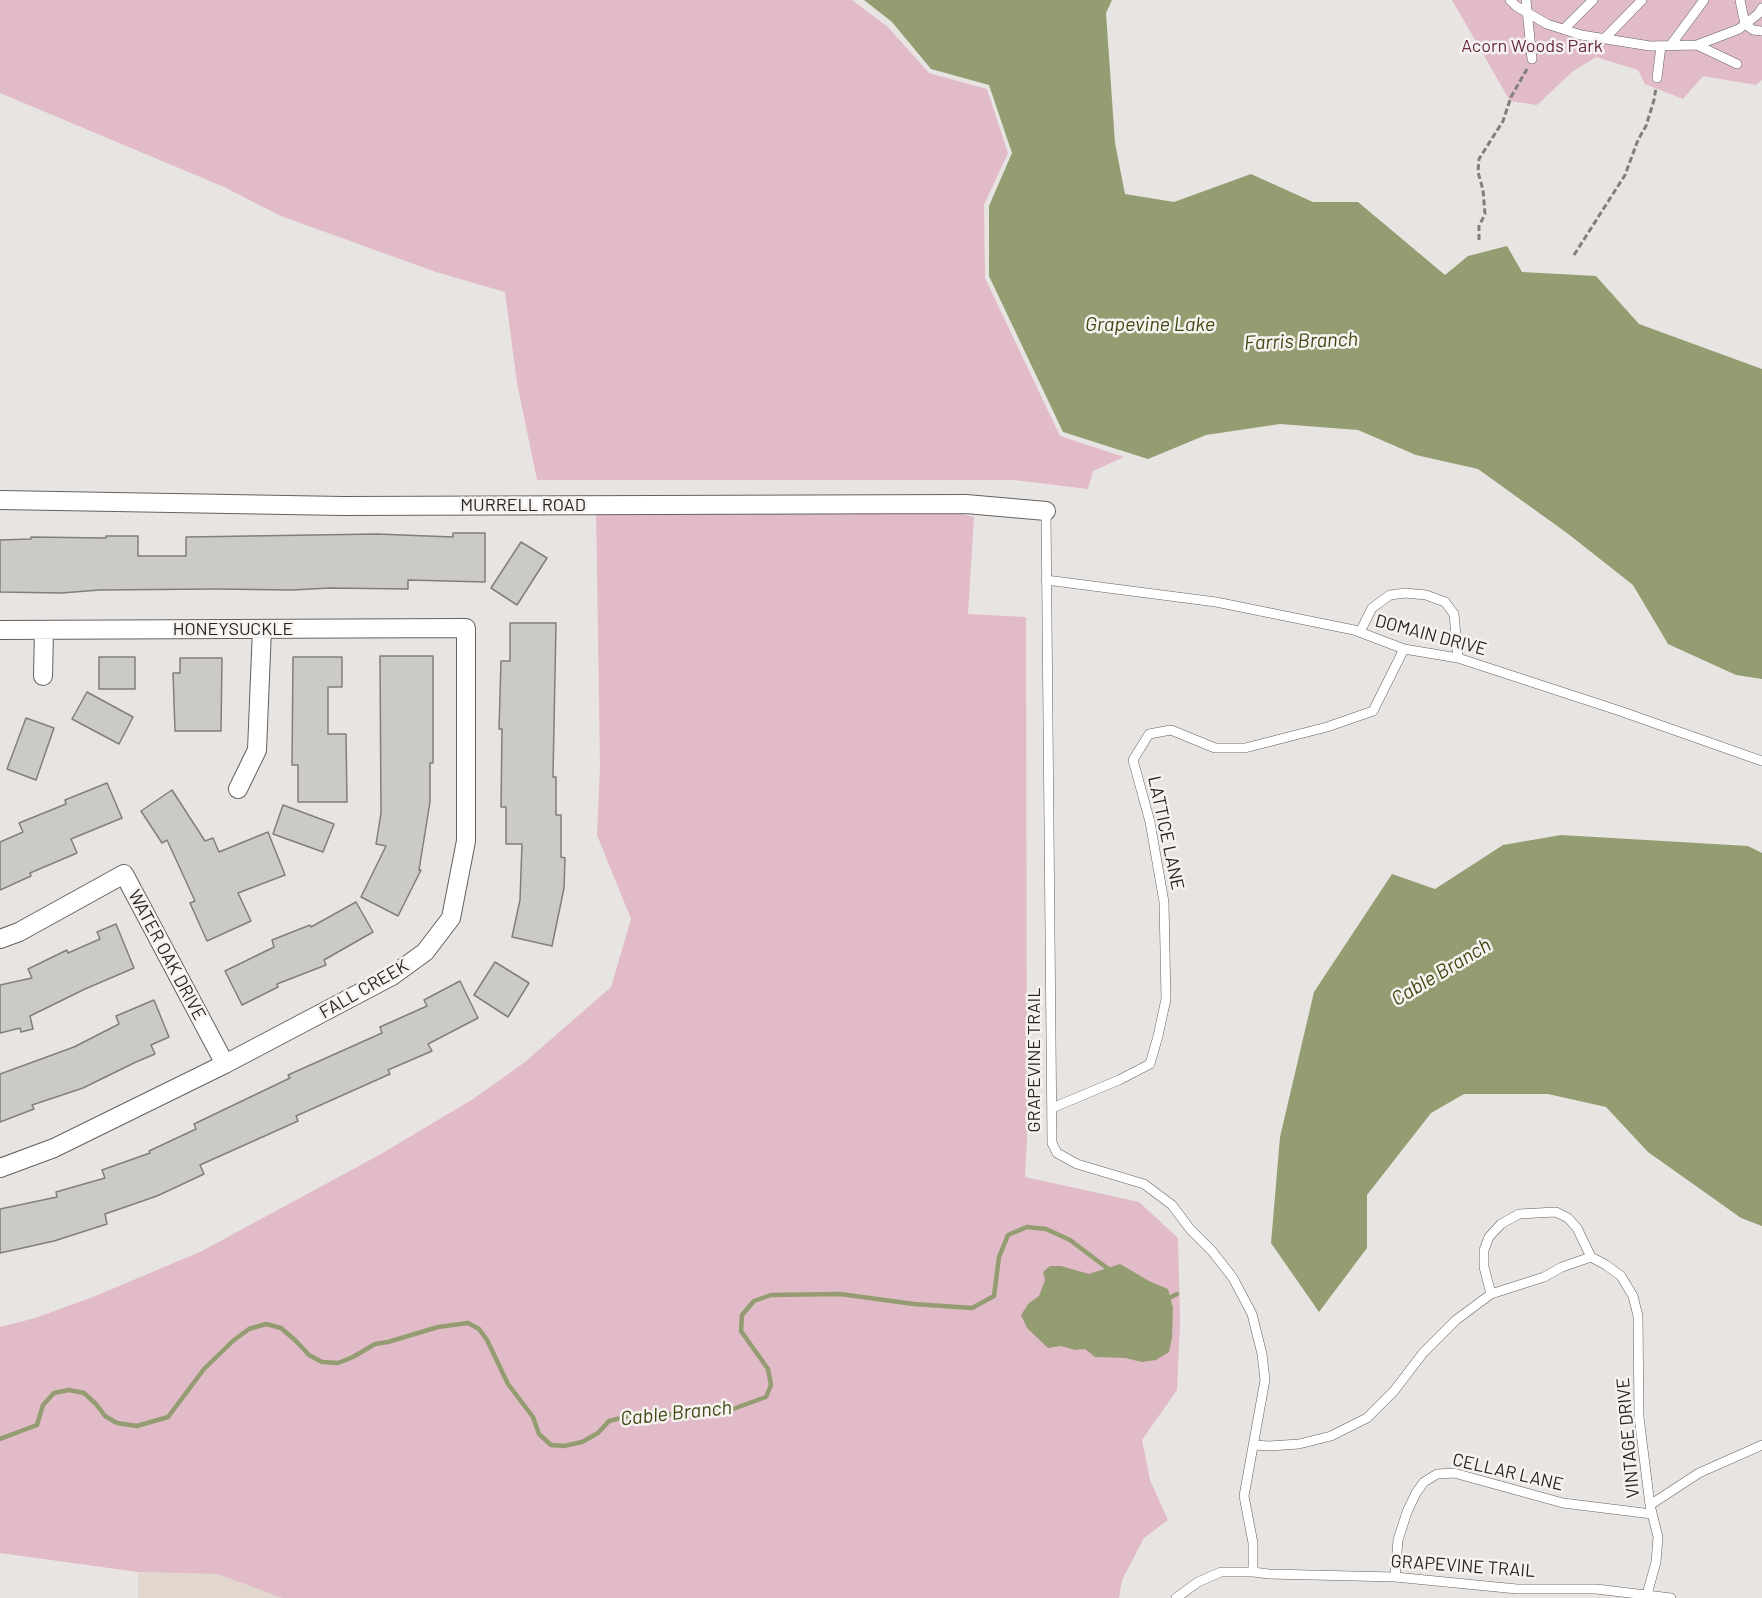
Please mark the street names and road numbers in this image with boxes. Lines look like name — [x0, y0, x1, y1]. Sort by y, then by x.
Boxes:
street label: MURRELL ROAD — [460, 494, 586, 516]
street label: DOMAIN DRIVE — [1373, 610, 1489, 660]
street label: HONEYSUCKLE — [173, 618, 293, 640]
street label: LATTICE LANE — [1143, 774, 1189, 892]
street label: WATER OAK DRIVE — [124, 886, 210, 1024]
street label: FALL CREEK — [316, 955, 412, 1023]
street label: GRAPEVINE TRAIL — [1023, 988, 1045, 1132]
street label: VINTAGE DRIVE — [1612, 1377, 1644, 1499]
street label: CELLAR LANE — [1450, 1449, 1566, 1495]
street label: GRAPEVINE TRAIL — [1390, 1550, 1536, 1582]

